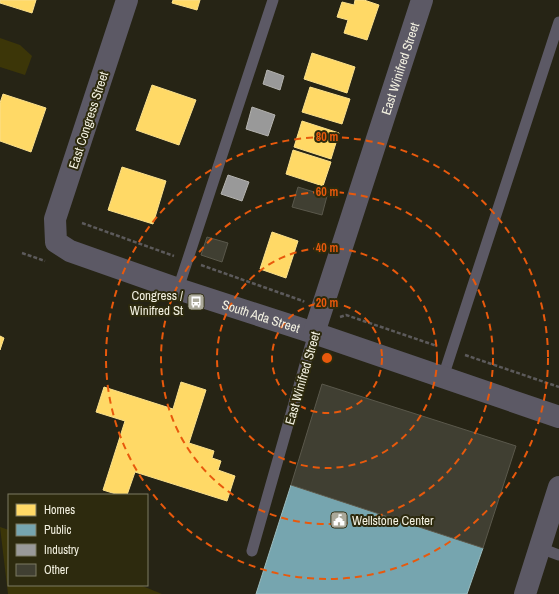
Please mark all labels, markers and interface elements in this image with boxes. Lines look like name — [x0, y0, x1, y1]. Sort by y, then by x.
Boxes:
street label: East Winifred Street — [377, 20, 423, 117]
street label: East Congress Street — [65, 69, 112, 171]
text: 80 m — [316, 129, 338, 145]
text: 60 m — [316, 184, 338, 200]
text: 40 m — [316, 240, 338, 256]
place label: Congress / Winifred St — [130, 287, 183, 319]
bus stop icon: Congress / Winifred St — [186, 292, 206, 312]
text: 20 m — [316, 295, 338, 311]
street label: South Ada Street — [220, 296, 302, 337]
street label: East Winifred Street — [281, 330, 324, 427]
centre of rings — [320, 351, 334, 365]
legend — [8, 494, 148, 586]
text: Homes — [44, 502, 75, 518]
public building icon: Wellstone Center — [329, 510, 349, 530]
place label: Wellstone Center — [352, 512, 434, 529]
text: Public — [44, 522, 71, 538]
text: Industry — [44, 542, 79, 558]
text: Other — [44, 562, 69, 578]

